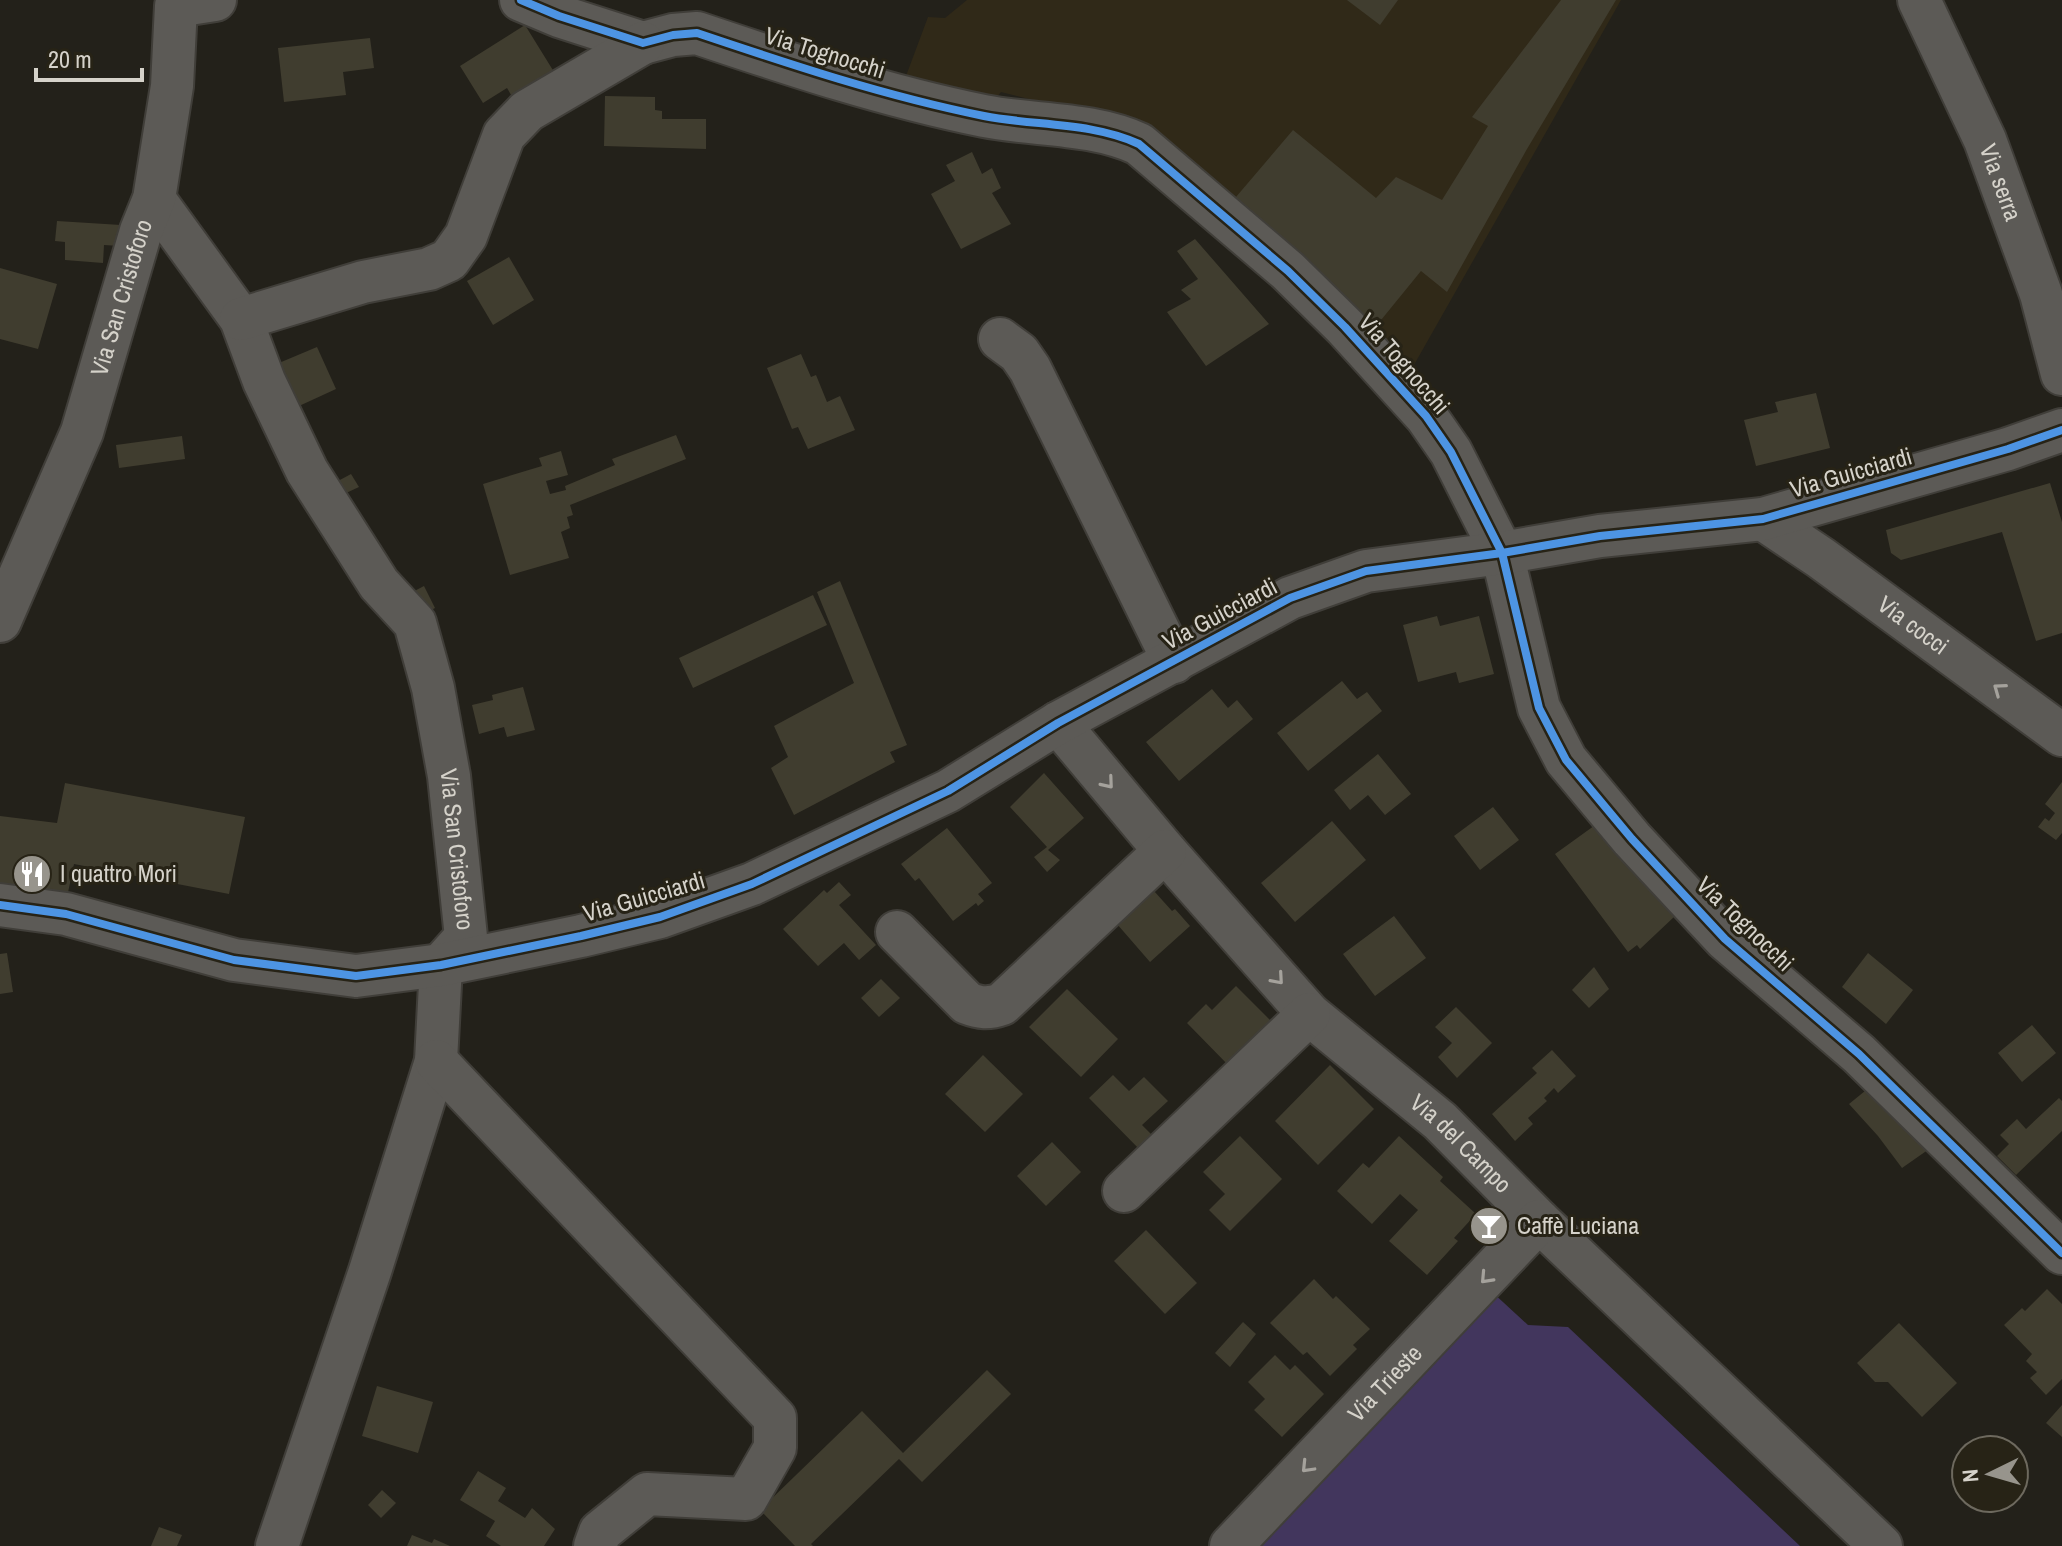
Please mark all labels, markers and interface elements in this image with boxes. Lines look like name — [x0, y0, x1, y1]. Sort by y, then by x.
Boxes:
street label: Via Tognocchi — [761, 19, 889, 85]
scale bar — [36, 32, 142, 82]
text: 20 m — [48, 43, 92, 75]
street label: Via serra — [1973, 139, 2030, 225]
street label: Via San Cristoforo — [82, 214, 159, 380]
street label: Via Tognocchi — [1352, 306, 1458, 421]
street label: Via Guicciardi — [1786, 439, 1915, 505]
street label: Via Guicciardi — [1157, 570, 1282, 657]
street label: Via cocci — [1872, 588, 1956, 662]
one-way arrow — [1993, 684, 2008, 699]
street label: Via San Cristoforo — [433, 766, 482, 932]
one-way arrow — [1098, 773, 1113, 788]
restaurant icon: I quattro Mori — [11, 853, 53, 895]
place label: I quattro Mori — [60, 857, 177, 889]
street label: Via Guicciardi — [579, 863, 708, 929]
street label: Via Tognocchi — [1690, 869, 1801, 978]
one-way arrow — [1269, 970, 1283, 985]
street label: Via del Campo — [1404, 1086, 1519, 1199]
bar icon: Caffè Luciana — [1468, 1205, 1510, 1247]
place label: Caffè Luciana — [1517, 1209, 1639, 1241]
one-way arrow — [1482, 1269, 1496, 1284]
street label: Via Trieste — [1340, 1337, 1429, 1428]
north arrow — [1950, 1434, 2030, 1514]
one-way arrow — [1302, 1458, 1316, 1472]
text: N — [1955, 1468, 1986, 1484]

